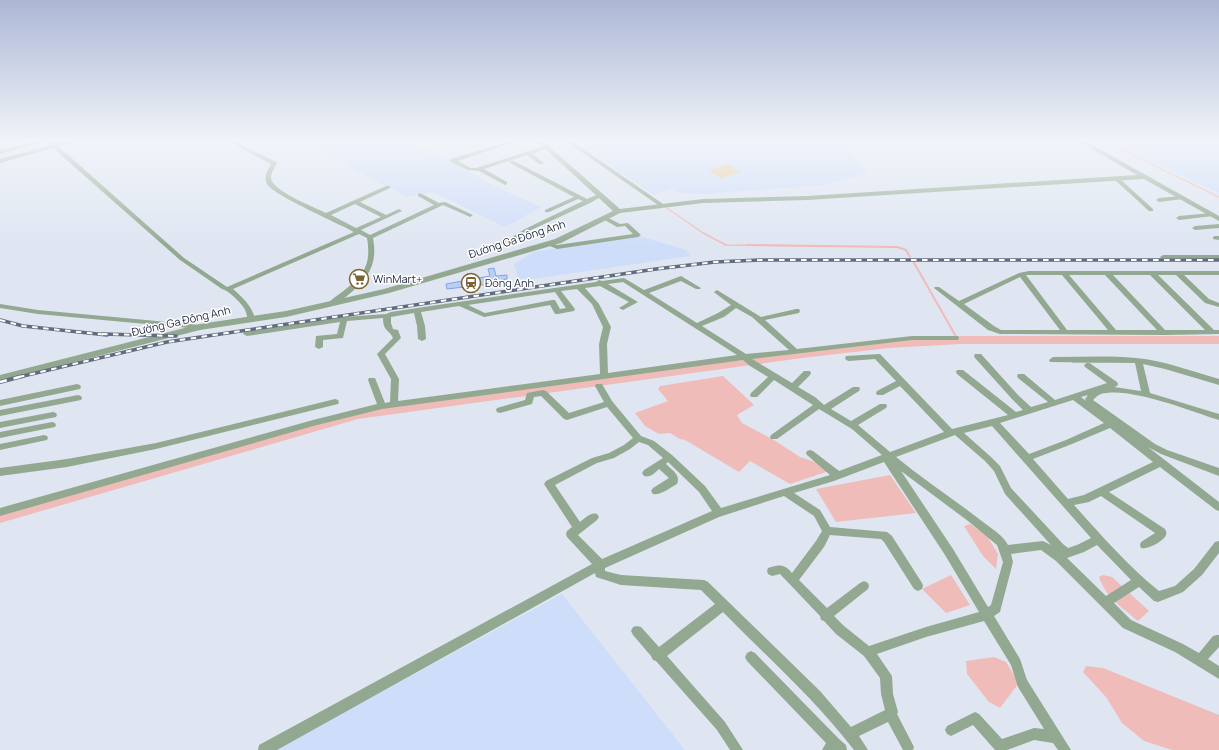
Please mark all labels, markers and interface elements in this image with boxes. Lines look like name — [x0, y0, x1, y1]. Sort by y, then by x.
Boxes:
street label: Đường Ga Đông Anh — [467, 216, 567, 261]
supermarket icon: WinMart+ — [348, 268, 370, 290]
place label: WinMart+ — [373, 271, 422, 286]
station icon: Đông Anh — [460, 272, 482, 294]
place label: Đông Anh — [485, 275, 534, 290]
street label: Đường Ga Đông Anh — [130, 302, 232, 339]

